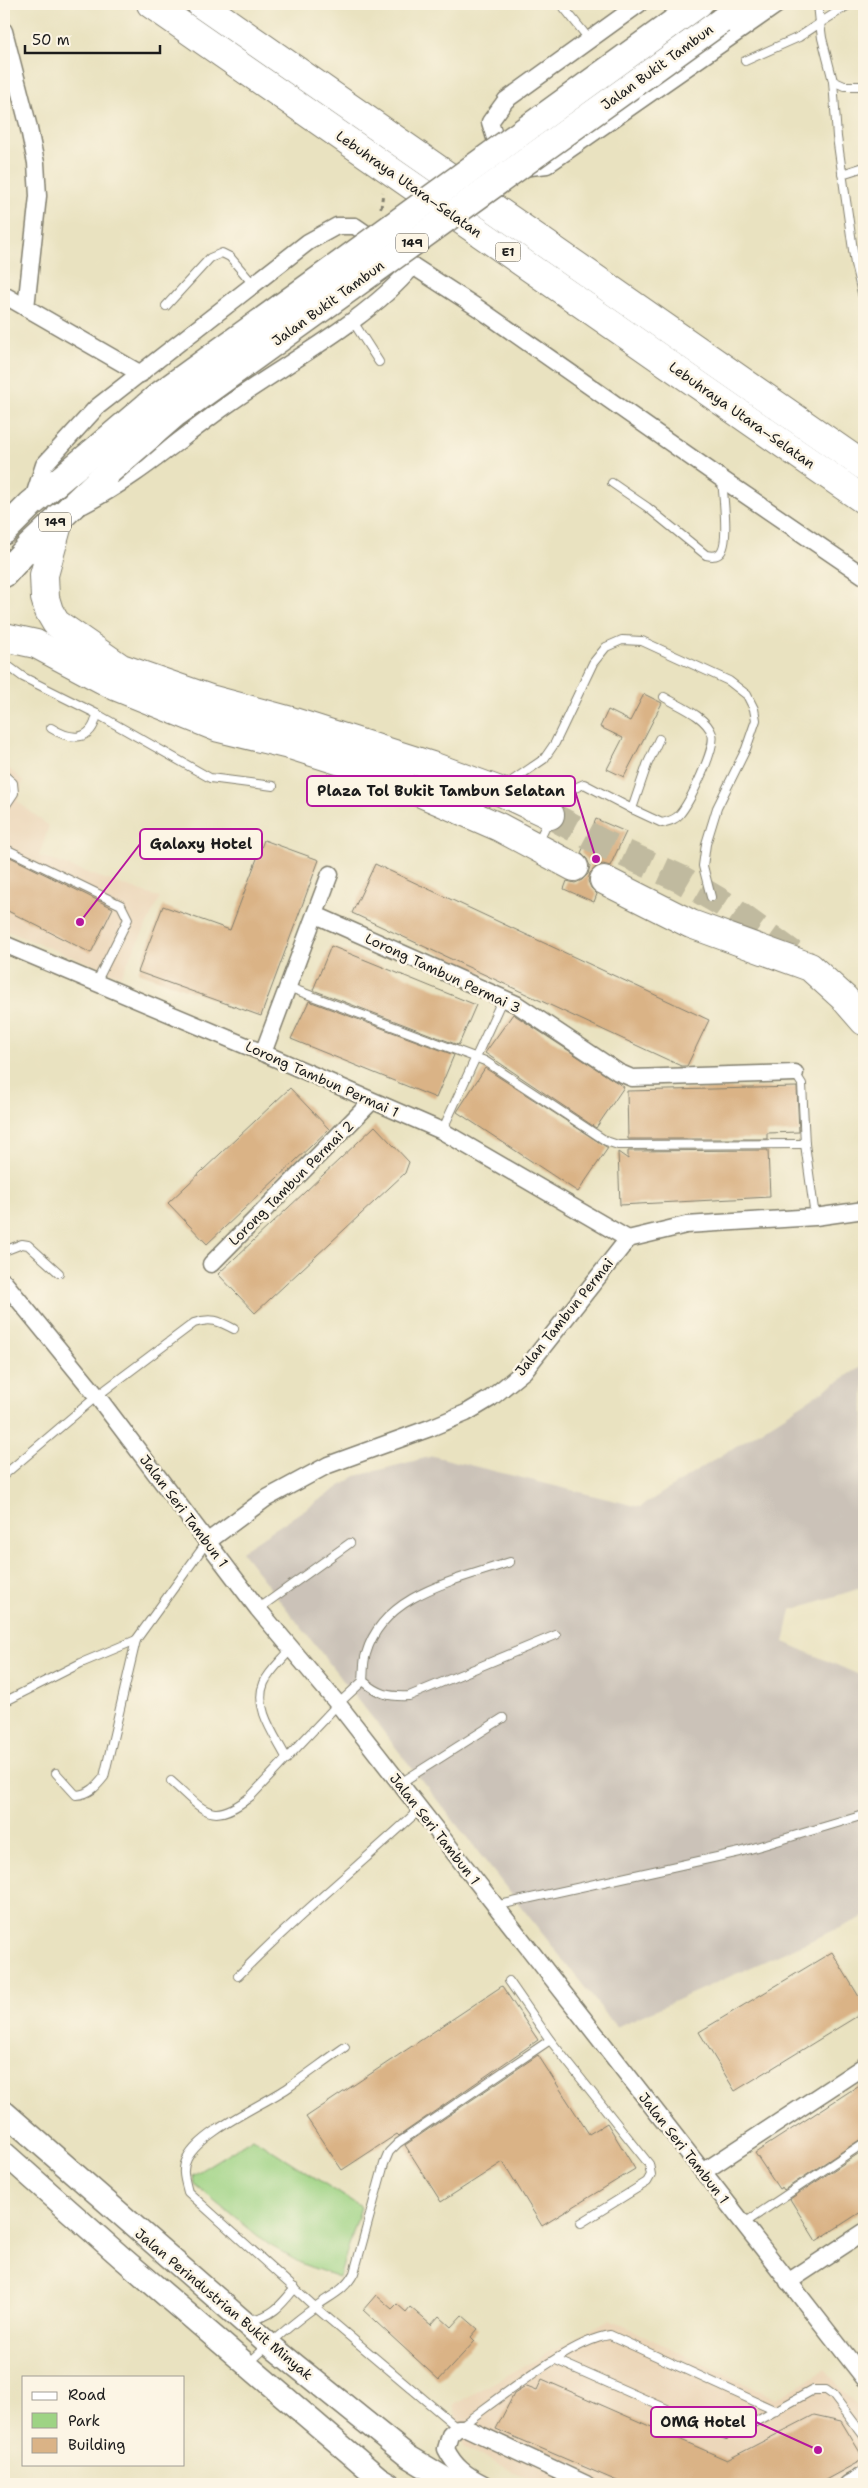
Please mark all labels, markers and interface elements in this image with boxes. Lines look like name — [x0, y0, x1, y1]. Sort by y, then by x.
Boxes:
street label: Jalan Bukit Tambun — [597, 20, 717, 114]
scale bar — [25, 22, 160, 54]
text: 50 m — [32, 30, 70, 50]
street label: Lebuhraya Utara–Selatan — [332, 127, 486, 242]
road number: 149 — [396, 234, 428, 252]
road number: E1 — [496, 242, 520, 262]
street label: Jalan Bukit Tambun — [268, 256, 388, 350]
street label: Lebuhraya Utara–Selatan — [665, 358, 819, 473]
road number: 149 — [39, 512, 71, 532]
callout: Plaza Tol Bukit Tambun Selatan — [307, 776, 575, 806]
text: Plaza Tol Bukit Tambun Selatan — [317, 781, 565, 801]
callout: Galaxy Hotel — [140, 829, 262, 859]
text: Galaxy Hotel — [150, 834, 252, 854]
street label: Lorong Tambun Permai 3 — [362, 929, 524, 1017]
street label: Lorong Tambun Permai 1 — [243, 1037, 401, 1121]
street label: Lorong Tambun Permai 2 — [225, 1117, 357, 1249]
street label: Jalan Tambun Permai — [511, 1254, 617, 1380]
street label: Jalan Seri Tambun 1 — [136, 1451, 232, 1571]
street label: Jalan Seri Tambun 1 — [386, 1770, 484, 1888]
street label: Jalan Seri Tambun 1 — [635, 2089, 733, 2207]
street label: Jalan Perindustrian Bukit Minyak — [131, 2224, 317, 2384]
legend — [22, 2376, 185, 2466]
text: Road — [68, 2385, 106, 2405]
callout: OMG Hotel — [651, 2407, 756, 2437]
text: Park — [68, 2411, 100, 2431]
text: OMG Hotel — [660, 2412, 746, 2432]
text: Building — [68, 2435, 125, 2455]

